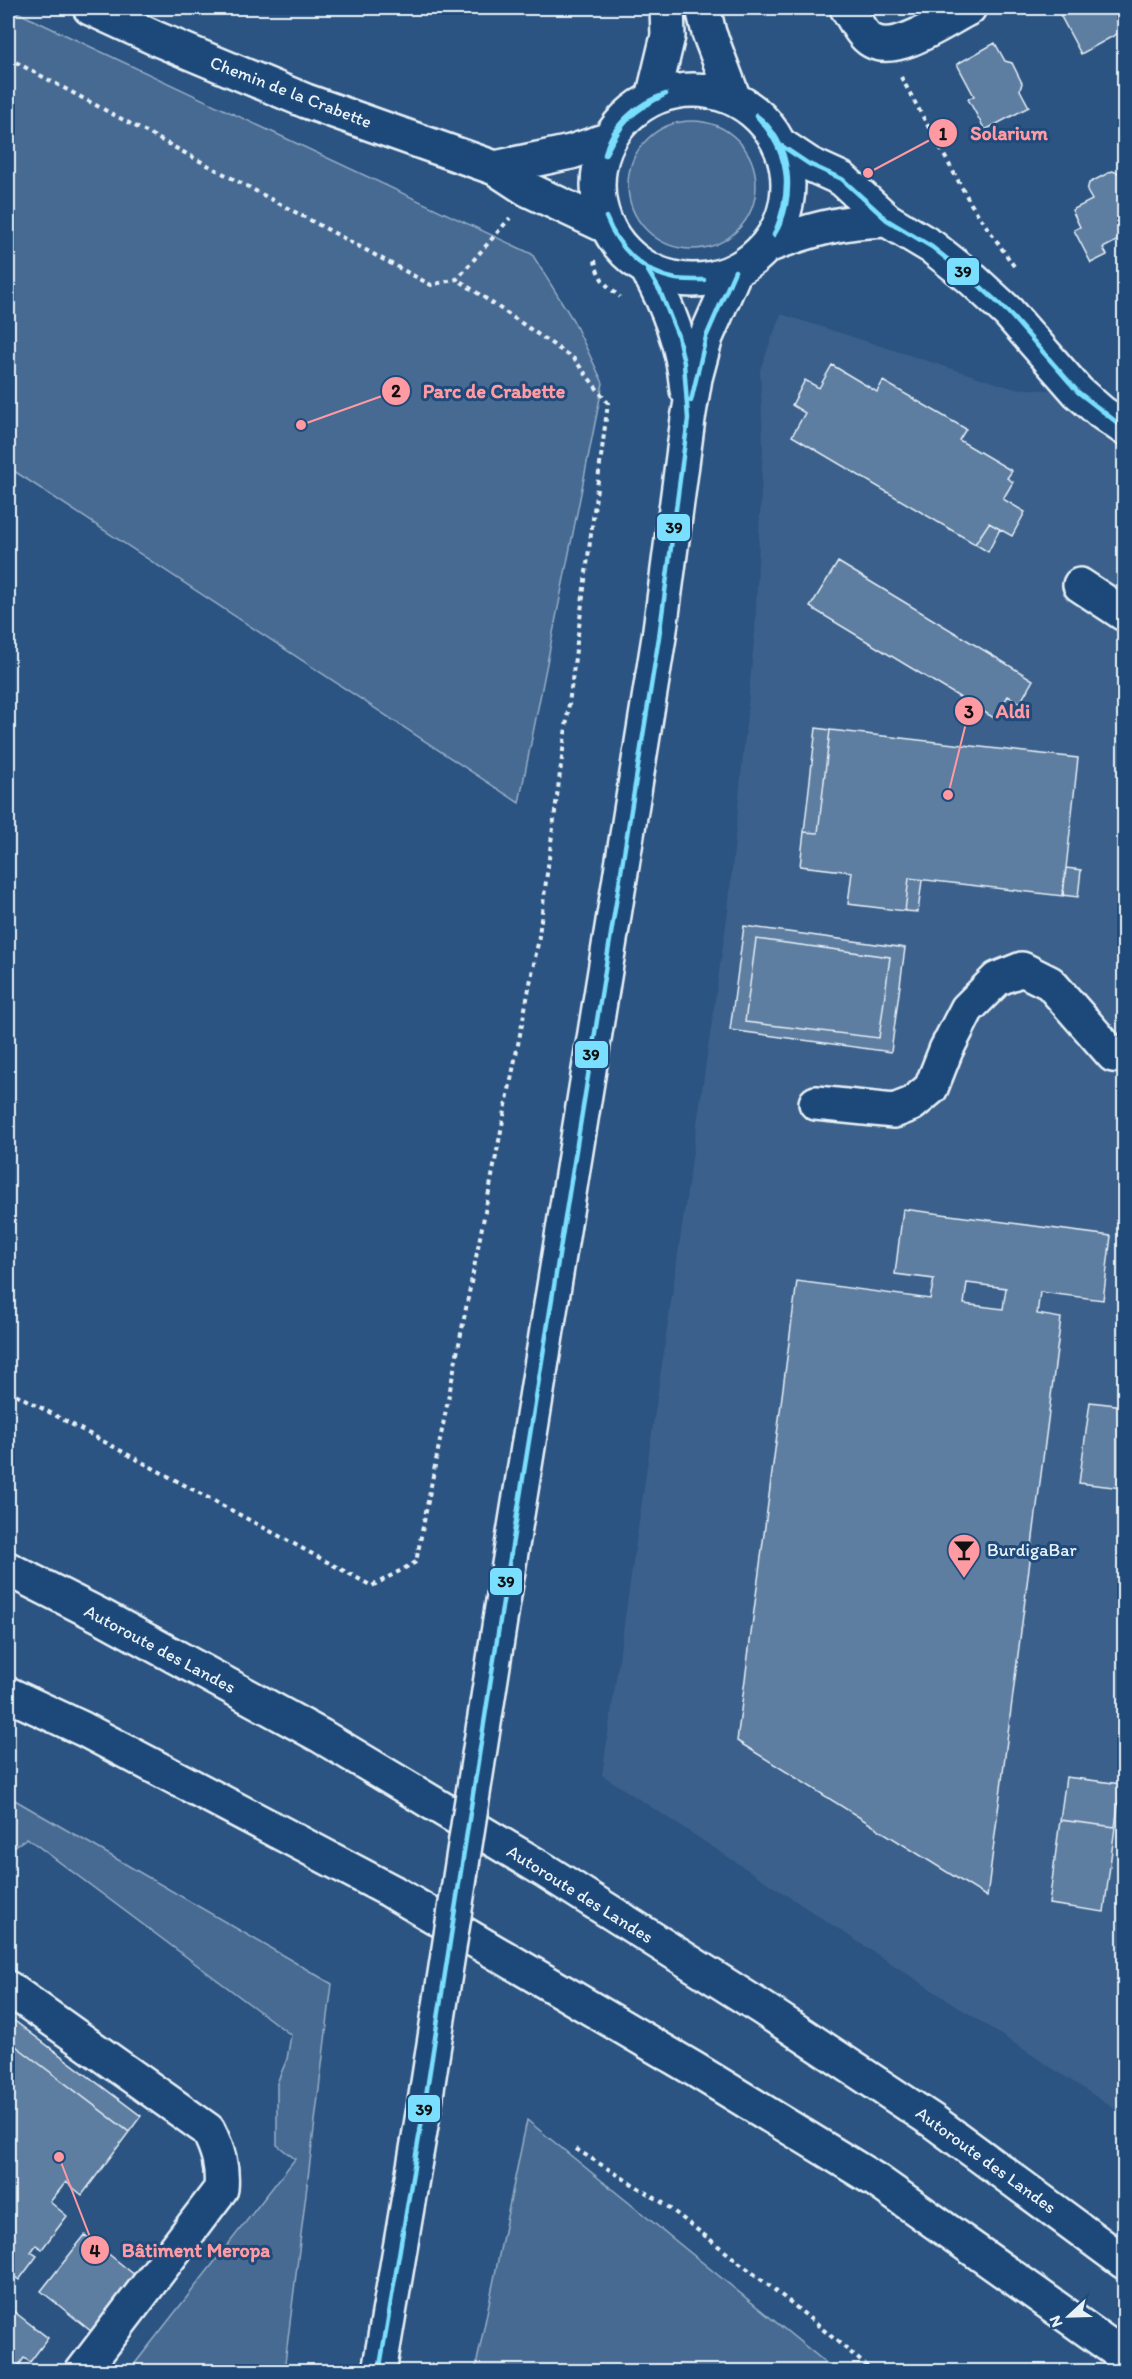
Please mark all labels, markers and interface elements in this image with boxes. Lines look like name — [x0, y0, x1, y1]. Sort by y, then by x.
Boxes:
street label: Chemin de la Crabette — [207, 51, 375, 133]
callout: Solarium — [928, 114, 1060, 152]
text: Solarium — [970, 121, 1048, 145]
text: 1 — [939, 123, 948, 145]
line badge: 39 — [946, 257, 980, 286]
text: 39 — [954, 262, 972, 281]
callout: Parc de Crabette — [381, 372, 577, 410]
text: Parc de Crabette — [423, 379, 566, 403]
text: 2 — [391, 380, 401, 402]
line badge: 39 — [656, 513, 691, 542]
text: 39 — [665, 518, 683, 537]
callout: Aldi — [954, 692, 1042, 730]
text: Aldi — [995, 699, 1030, 723]
text: 3 — [964, 701, 974, 723]
line badge: 39 — [574, 1040, 609, 1069]
text: 39 — [582, 1045, 600, 1064]
bar icon: BurdigaBar — [946, 1532, 982, 1579]
place label: BurdigaBar — [987, 1539, 1078, 1561]
line badge: 39 — [489, 1567, 523, 1596]
text: 39 — [497, 1572, 515, 1591]
street label: Autoroute des Landes — [81, 1600, 239, 1698]
street label: Autoroute des Landes — [503, 1840, 657, 1948]
line badge: 39 — [407, 2094, 441, 2123]
text: 39 — [415, 2100, 433, 2119]
street label: Autoroute des Landes — [911, 2102, 1061, 2218]
callout: Bâtiment Meropa — [80, 2231, 282, 2269]
text: Bâtiment Meropa — [122, 2238, 270, 2263]
text: 4 — [90, 2240, 101, 2262]
north arrow — [1039, 2286, 1099, 2346]
text: N — [1045, 2313, 1066, 2330]

